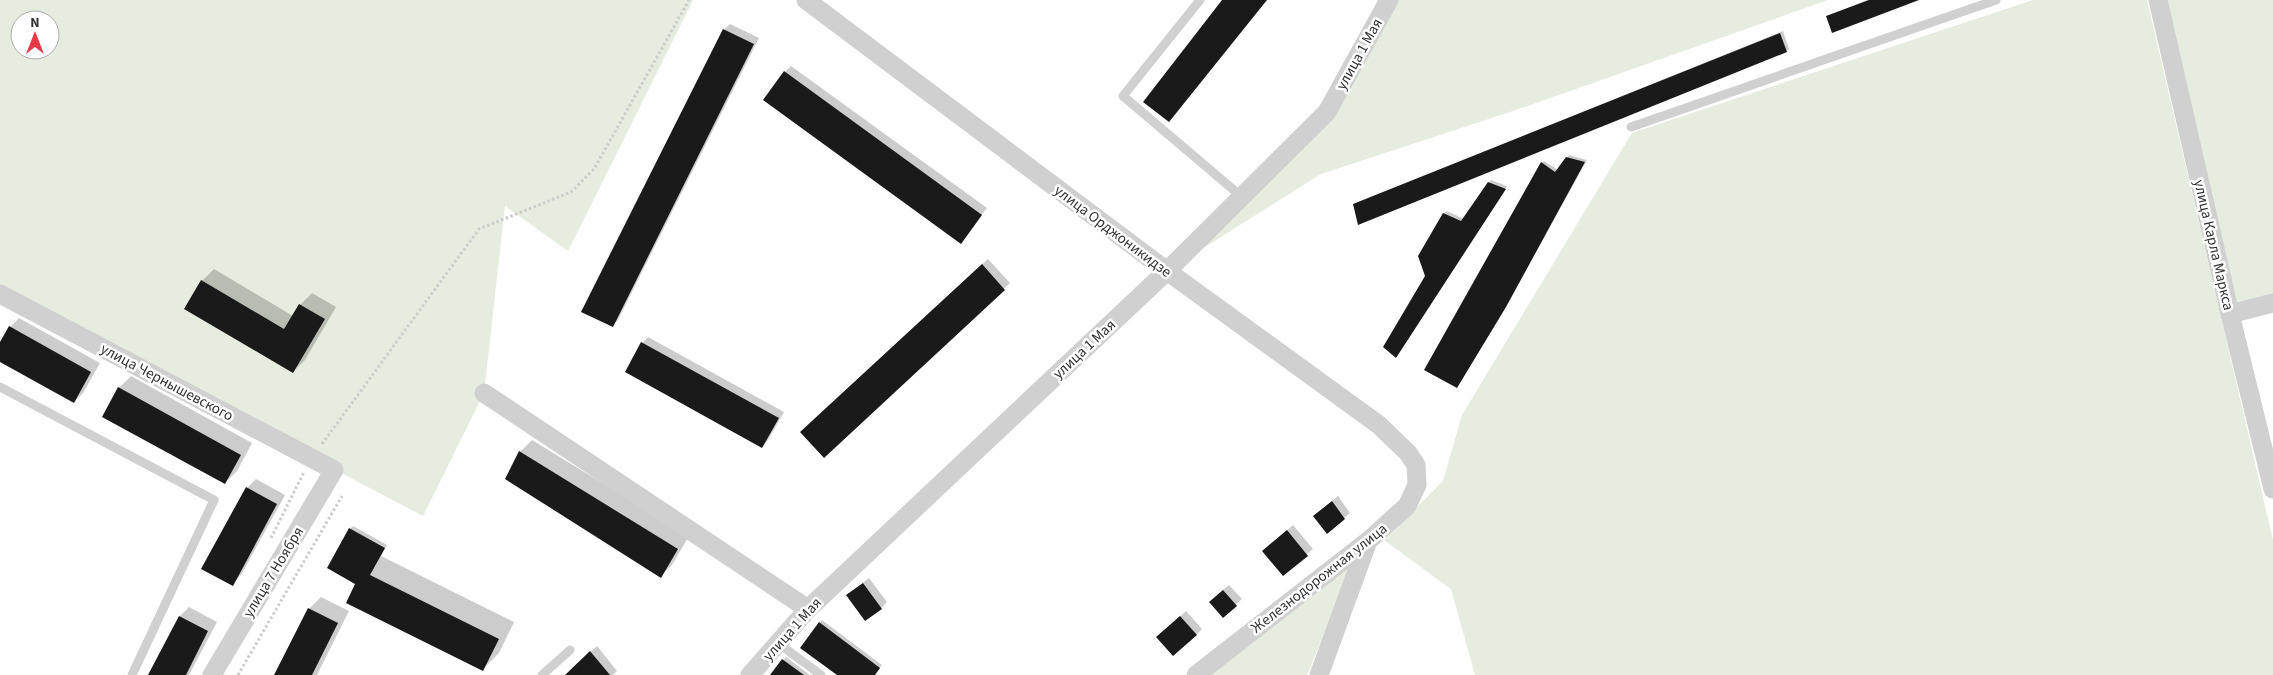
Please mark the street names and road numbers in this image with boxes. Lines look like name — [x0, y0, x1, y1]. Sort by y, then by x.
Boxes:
street label: улица 1 Мая — [1331, 15, 1388, 94]
street label: улица Карла Маркса — [2188, 178, 2239, 313]
street label: улица Орджоникидзе — [1050, 180, 1176, 283]
street label: улица 1 Мая — [1048, 315, 1120, 384]
street label: улица Чернышевского — [97, 339, 237, 426]
street label: Железнодорожная улица — [1247, 519, 1392, 638]
street label: улица 7 Ноября — [238, 523, 309, 622]
street label: улица 1 Мая — [758, 593, 827, 666]

